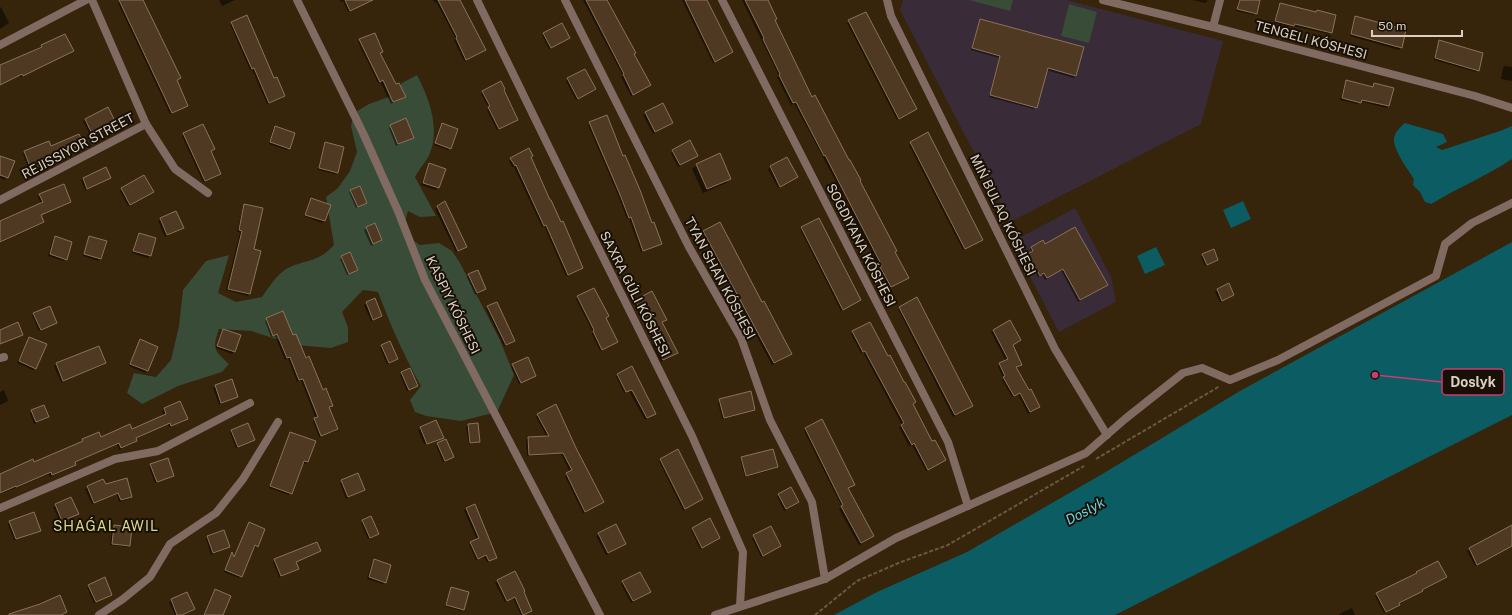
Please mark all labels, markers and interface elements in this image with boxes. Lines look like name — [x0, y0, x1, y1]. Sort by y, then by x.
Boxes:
scale bar — [1372, 12, 1462, 38]
street label: TENGELI KÓSHESI — [1253, 17, 1369, 62]
text: 50 m — [1378, 19, 1406, 33]
street label: REJISSIYOR STREET — [19, 110, 137, 182]
street label: MIŃ BULAQ KÓSHESI — [967, 152, 1040, 278]
street label: SOGDIYANA KÓSHESI — [823, 181, 899, 309]
street label: TYAN SHAN KÓSHESI — [682, 214, 759, 341]
street label: SAXRA GÚLI KÓSHESI — [597, 228, 674, 359]
street label: KASPIY KÓSHESI — [423, 253, 484, 356]
callout: Doslyk — [1442, 369, 1504, 395]
text: Doslyk — [1450, 374, 1496, 390]
water label: Doslyk — [1063, 494, 1108, 528]
district label: SHAǴAL AWIL — [53, 517, 159, 534]

